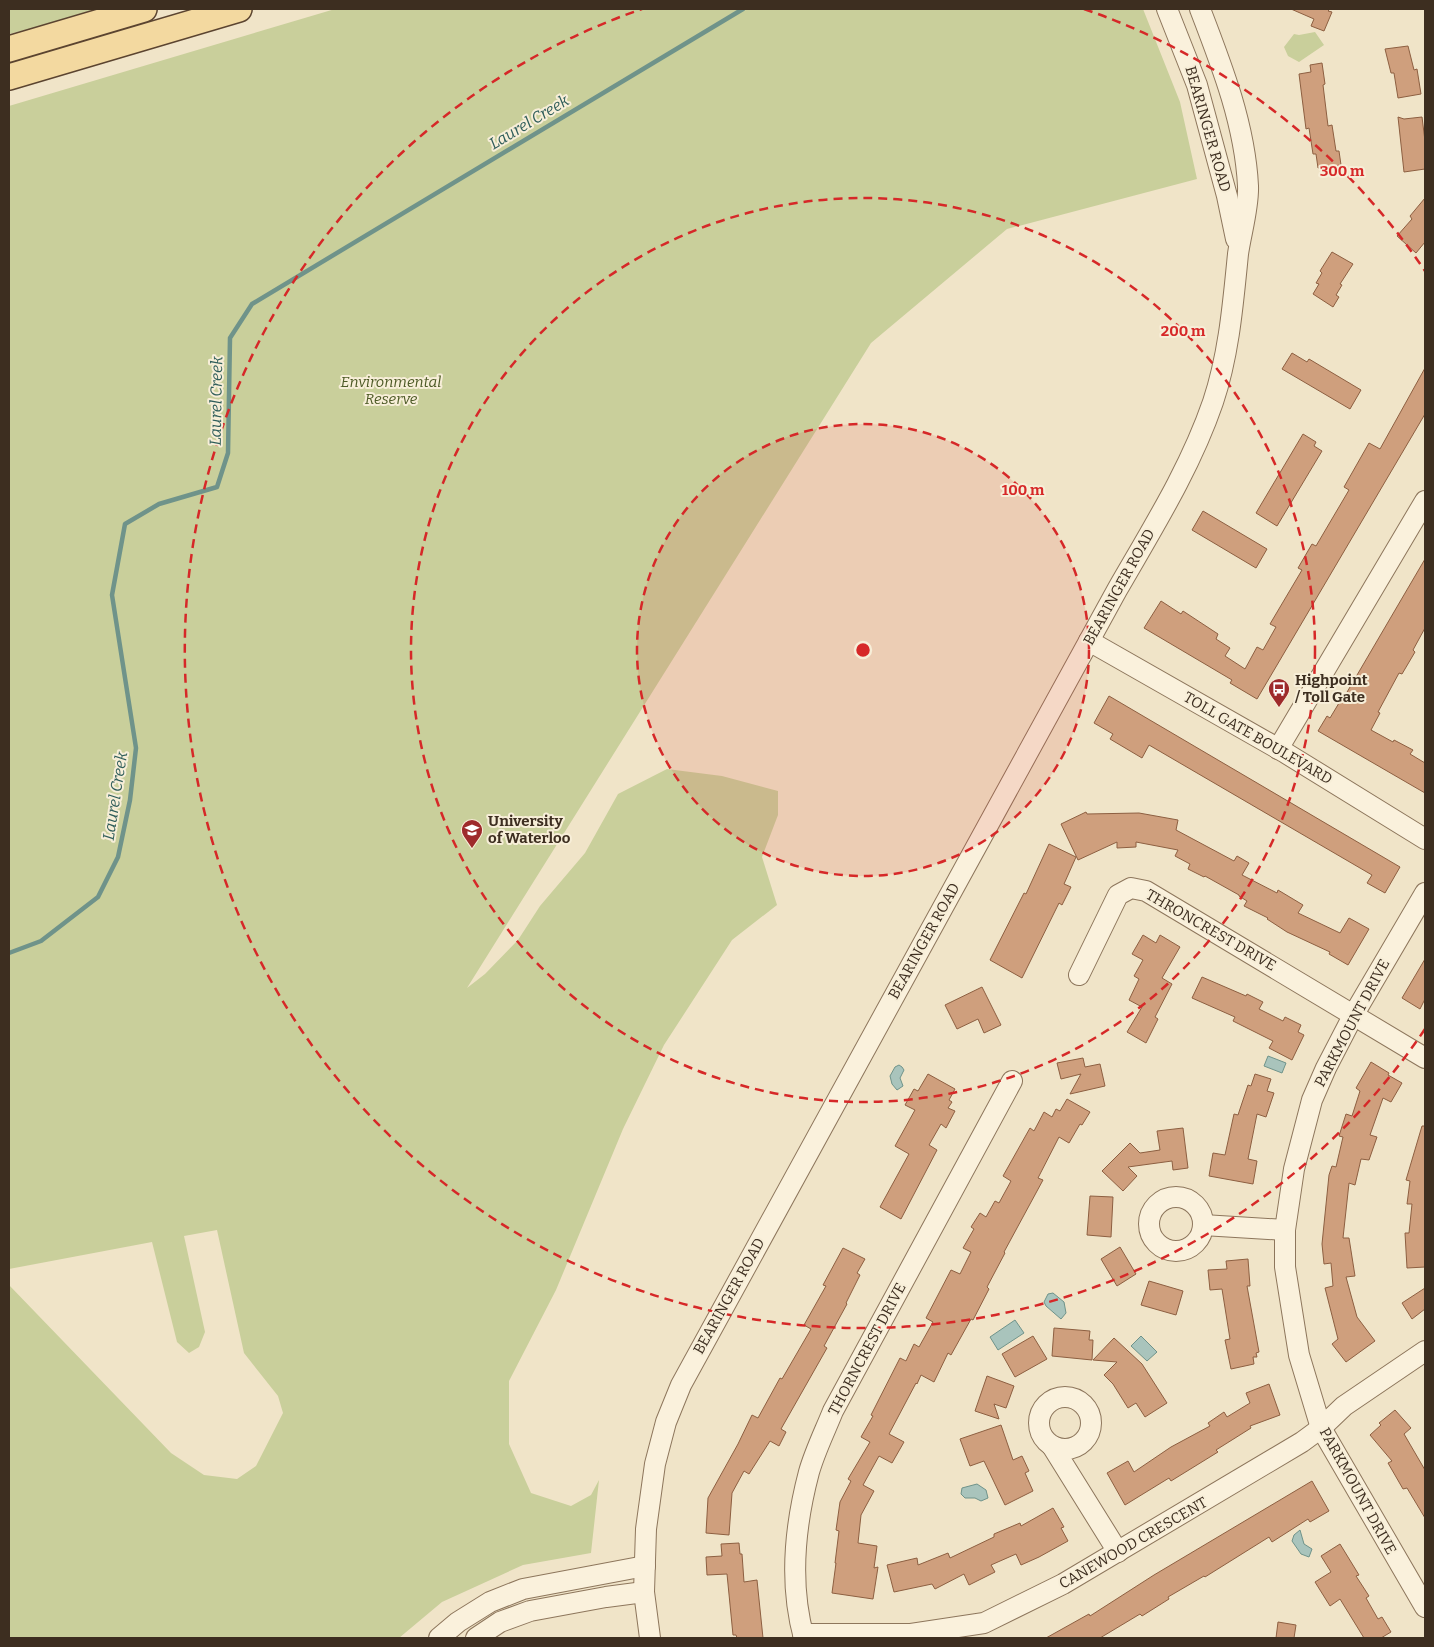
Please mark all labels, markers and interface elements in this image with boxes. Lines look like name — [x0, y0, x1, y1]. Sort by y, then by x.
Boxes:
street label: BEARINGER ROAD — [1181, 64, 1235, 194]
water label: Laurel Creek — [486, 91, 573, 153]
text: 300 m — [1320, 162, 1365, 180]
text: 200 m — [1161, 322, 1206, 340]
water label: Laurel Creek — [206, 356, 226, 446]
park label: Environmental Reserve — [341, 373, 441, 408]
text: 100 m — [1002, 481, 1045, 499]
street label: BEARINGER ROAD — [1080, 526, 1158, 648]
centre of rings — [854, 641, 872, 659]
place label: Highpoint / Toll Gate — [1294, 671, 1368, 706]
bus stop icon: Highpoint / Toll Gate — [1267, 677, 1291, 708]
street label: TOLL GATE BOULEVARD — [1180, 688, 1336, 788]
water label: Laurel Creek — [99, 750, 131, 842]
place label: University of Waterloo — [488, 812, 571, 847]
school or university icon: University of Waterloo — [460, 818, 484, 849]
street label: BEARINGER ROAD — [885, 880, 963, 1002]
street label: THRONCREST DRIVE — [1143, 885, 1279, 975]
street label: PARKMOUNT DRIVE — [1311, 956, 1393, 1090]
street label: BEARINGER ROAD — [690, 1235, 768, 1357]
street label: THORNCREST DRIVE — [824, 1280, 910, 1418]
street label: PARKMOUNT DRIVE — [1316, 1424, 1400, 1558]
street label: CANEWOOD CRESCENT — [1056, 1493, 1210, 1593]

